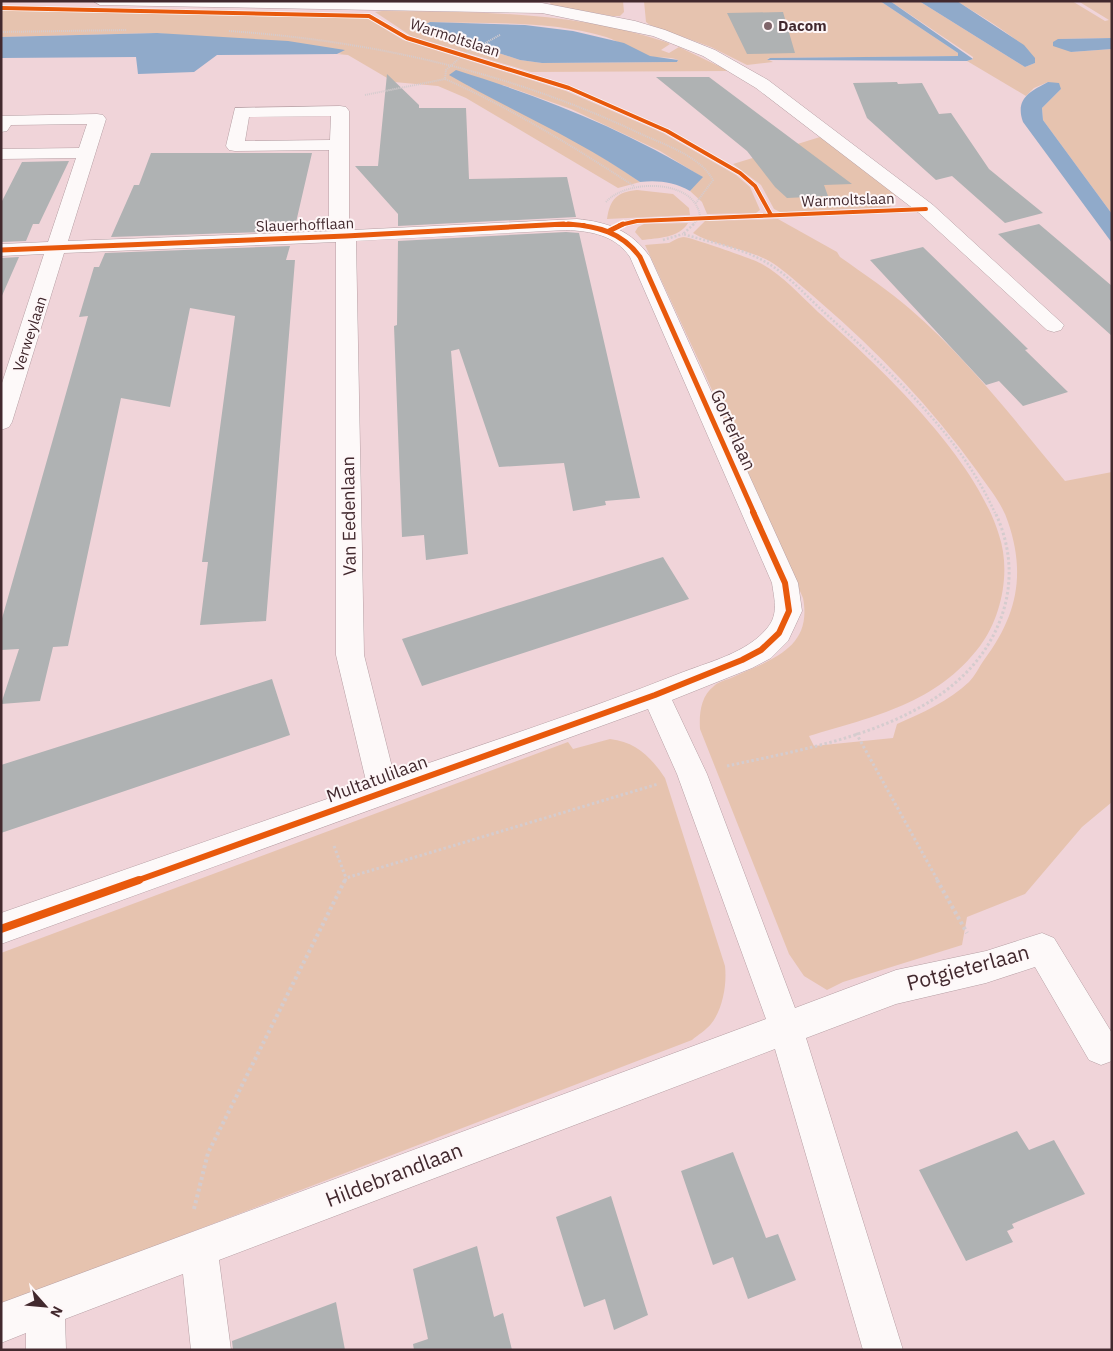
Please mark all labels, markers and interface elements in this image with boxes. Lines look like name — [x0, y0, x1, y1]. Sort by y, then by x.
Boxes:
street label: Warmoltslaan — [408, 14, 503, 61]
place label: Dacom — [778, 16, 827, 35]
marker: Dacom — [762, 20, 774, 32]
street label: Warmoltslaan — [801, 188, 895, 211]
street label: Slauerhofflaan — [256, 213, 354, 236]
street label: Verweylaan — [8, 294, 51, 374]
street label: Gorterlaan — [705, 386, 762, 474]
street label: Van Eedenlaan — [336, 456, 361, 576]
street label: Multatulilaan — [323, 750, 430, 807]
street label: Potgieterlaan — [903, 937, 1032, 997]
street label: Hildebrandlaan — [321, 1135, 466, 1213]
north arrow — [20, 1281, 70, 1331]
text: N — [46, 1303, 67, 1321]

